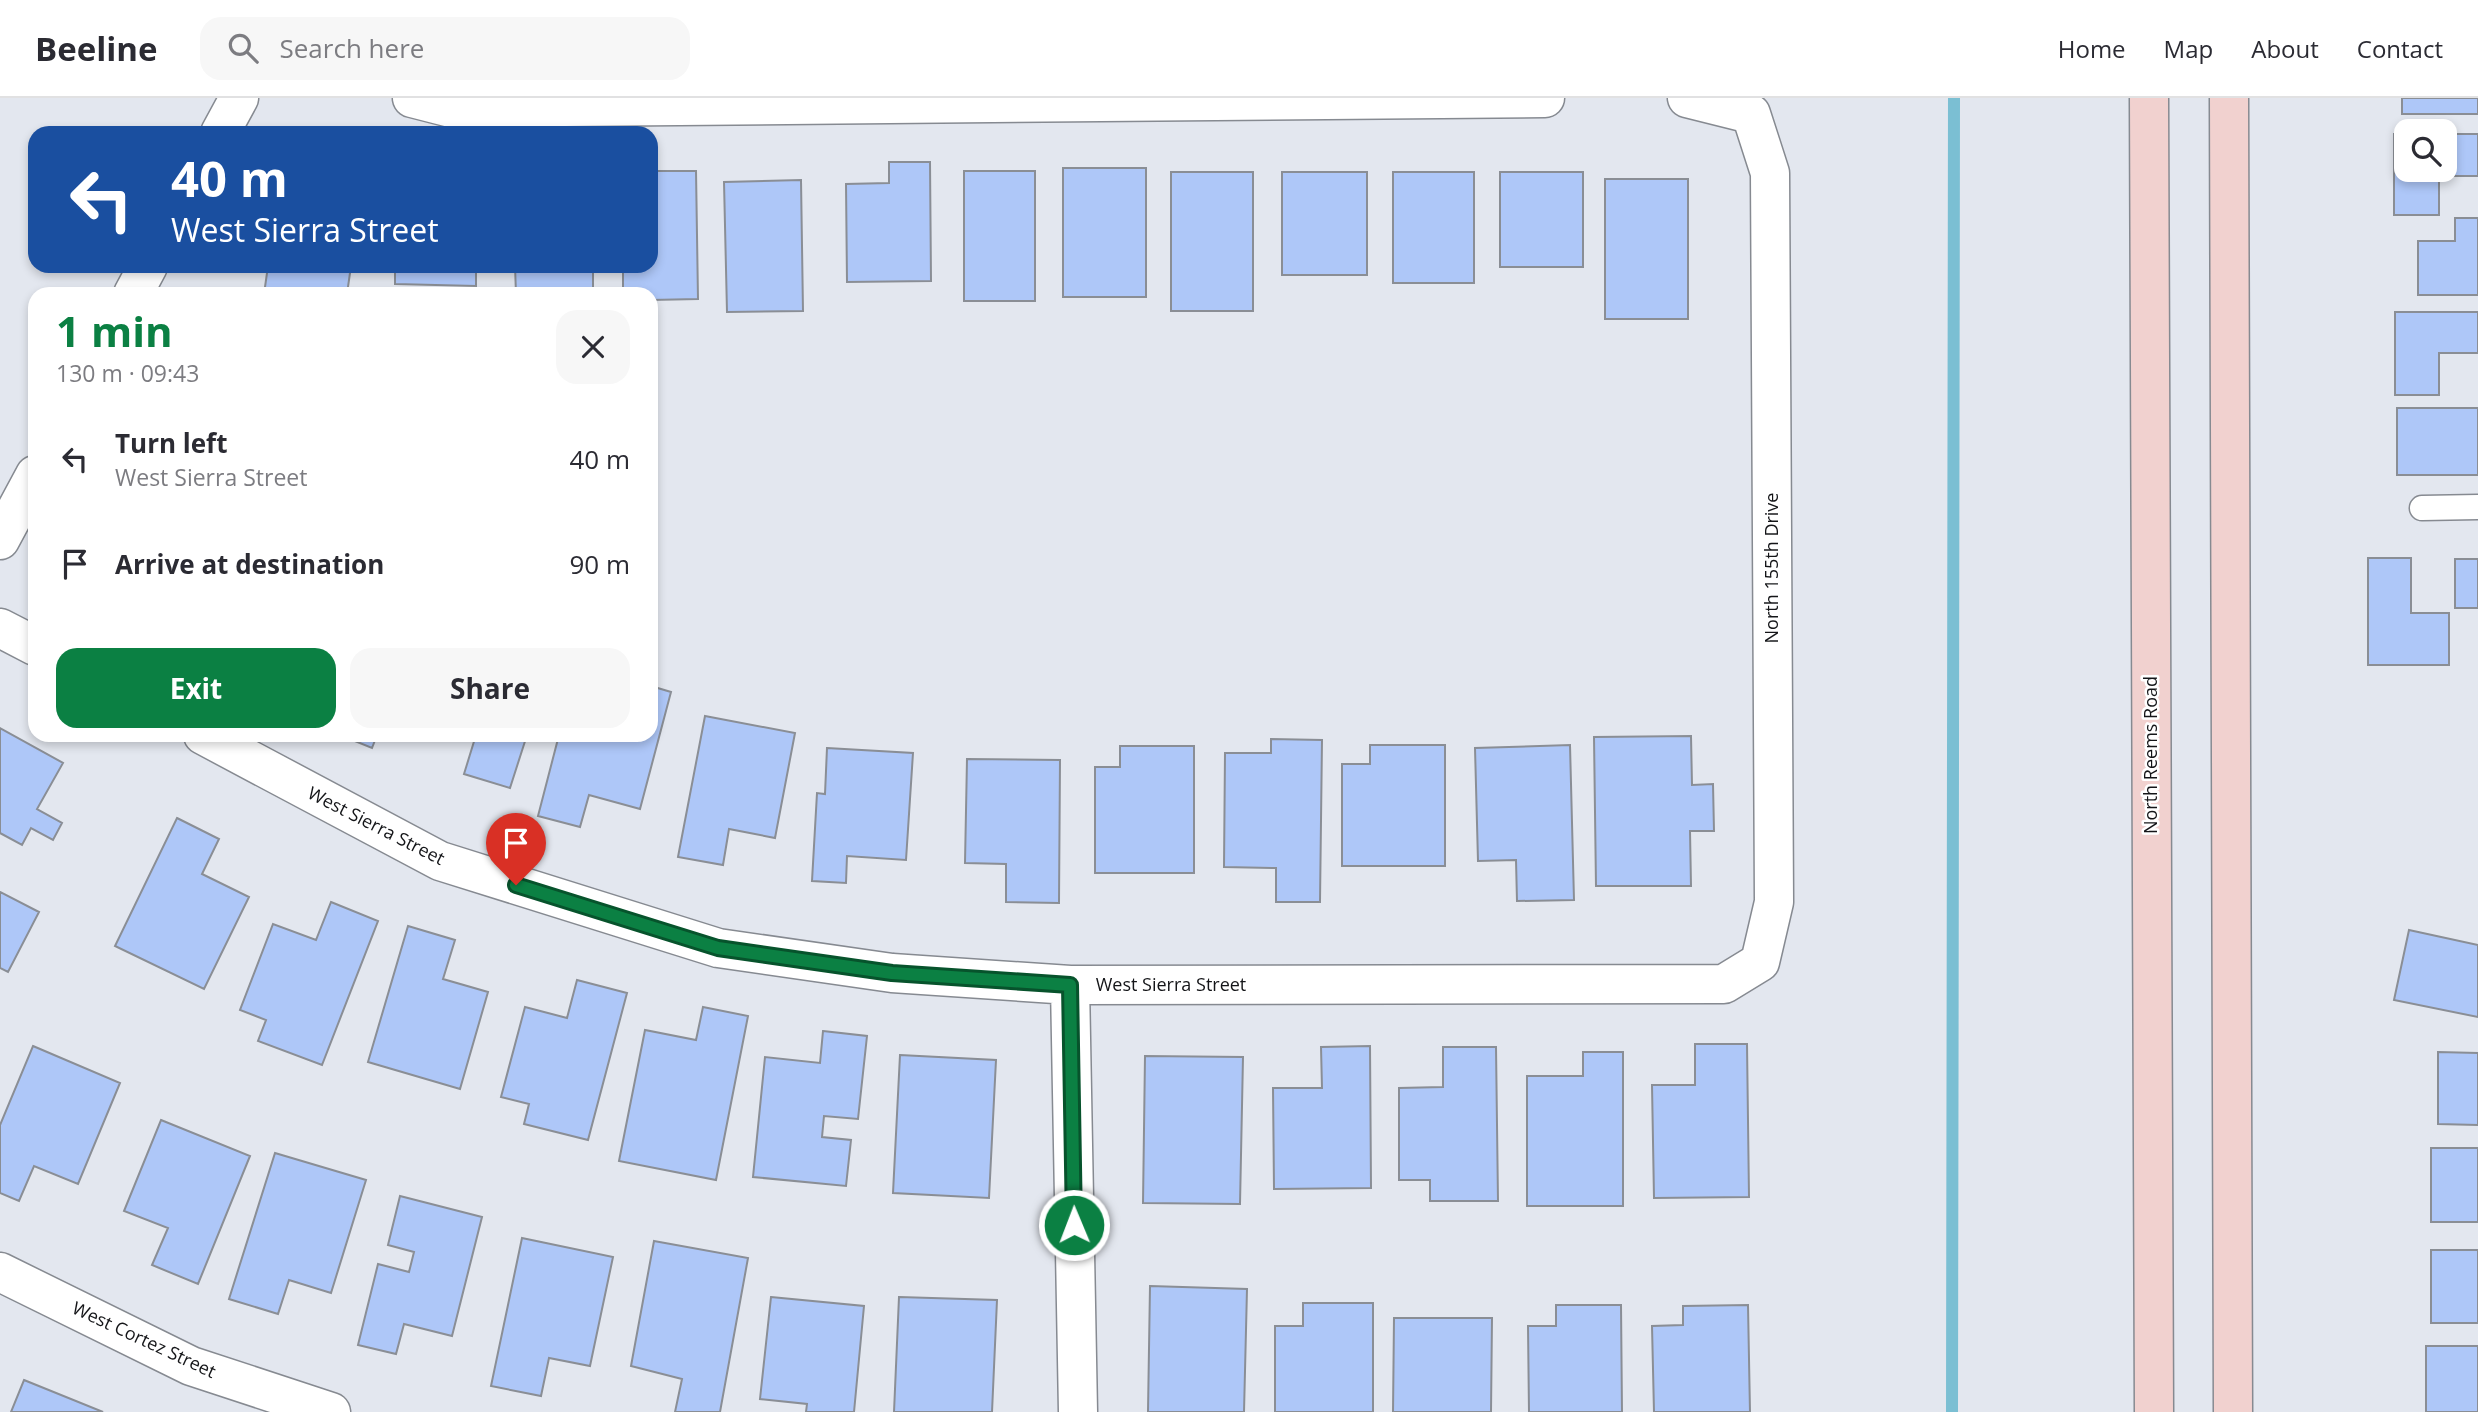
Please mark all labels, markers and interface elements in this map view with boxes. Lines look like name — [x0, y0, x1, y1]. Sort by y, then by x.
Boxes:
search box — [200, 17, 690, 80]
text: Beeline — [35, 26, 158, 71]
icon: search — [224, 29, 262, 67]
text: Search here — [280, 30, 424, 66]
text: Home — [2058, 32, 2126, 65]
text: Map — [2164, 32, 2213, 65]
text: About — [2251, 32, 2319, 65]
text: Contact — [2357, 32, 2443, 65]
map controls — [2394, 119, 2457, 182]
button: search — [2394, 119, 2457, 182]
text: 40 m — [171, 145, 288, 211]
icon: left — [56, 154, 147, 245]
text: West Sierra Street — [171, 208, 439, 251]
text: 1 min — [56, 302, 173, 359]
button: close — [556, 310, 630, 384]
text: 130 m · 09:43 — [56, 357, 199, 389]
text: Turn left — [115, 425, 227, 461]
icon: left — [56, 440, 94, 478]
text: 40 m — [569, 441, 630, 477]
text: West Sierra Street — [115, 461, 307, 493]
street label: North 155th Drive — [1759, 493, 1783, 643]
icon: arrive — [56, 545, 94, 583]
text: Arrive at destination — [115, 546, 384, 582]
text: 90 m — [569, 546, 630, 582]
button: Exit — [56, 648, 336, 728]
button: Share — [350, 648, 630, 728]
street label: North Reems Road — [2138, 676, 2162, 834]
street label: West Sierra Street — [304, 780, 449, 870]
pin — [486, 813, 546, 885]
icon: arrive — [497, 824, 535, 862]
street label: West Sierra Street — [1096, 972, 1246, 996]
position arrow — [1037, 1188, 1111, 1262]
street label: West Cortez Street — [69, 1295, 220, 1383]

